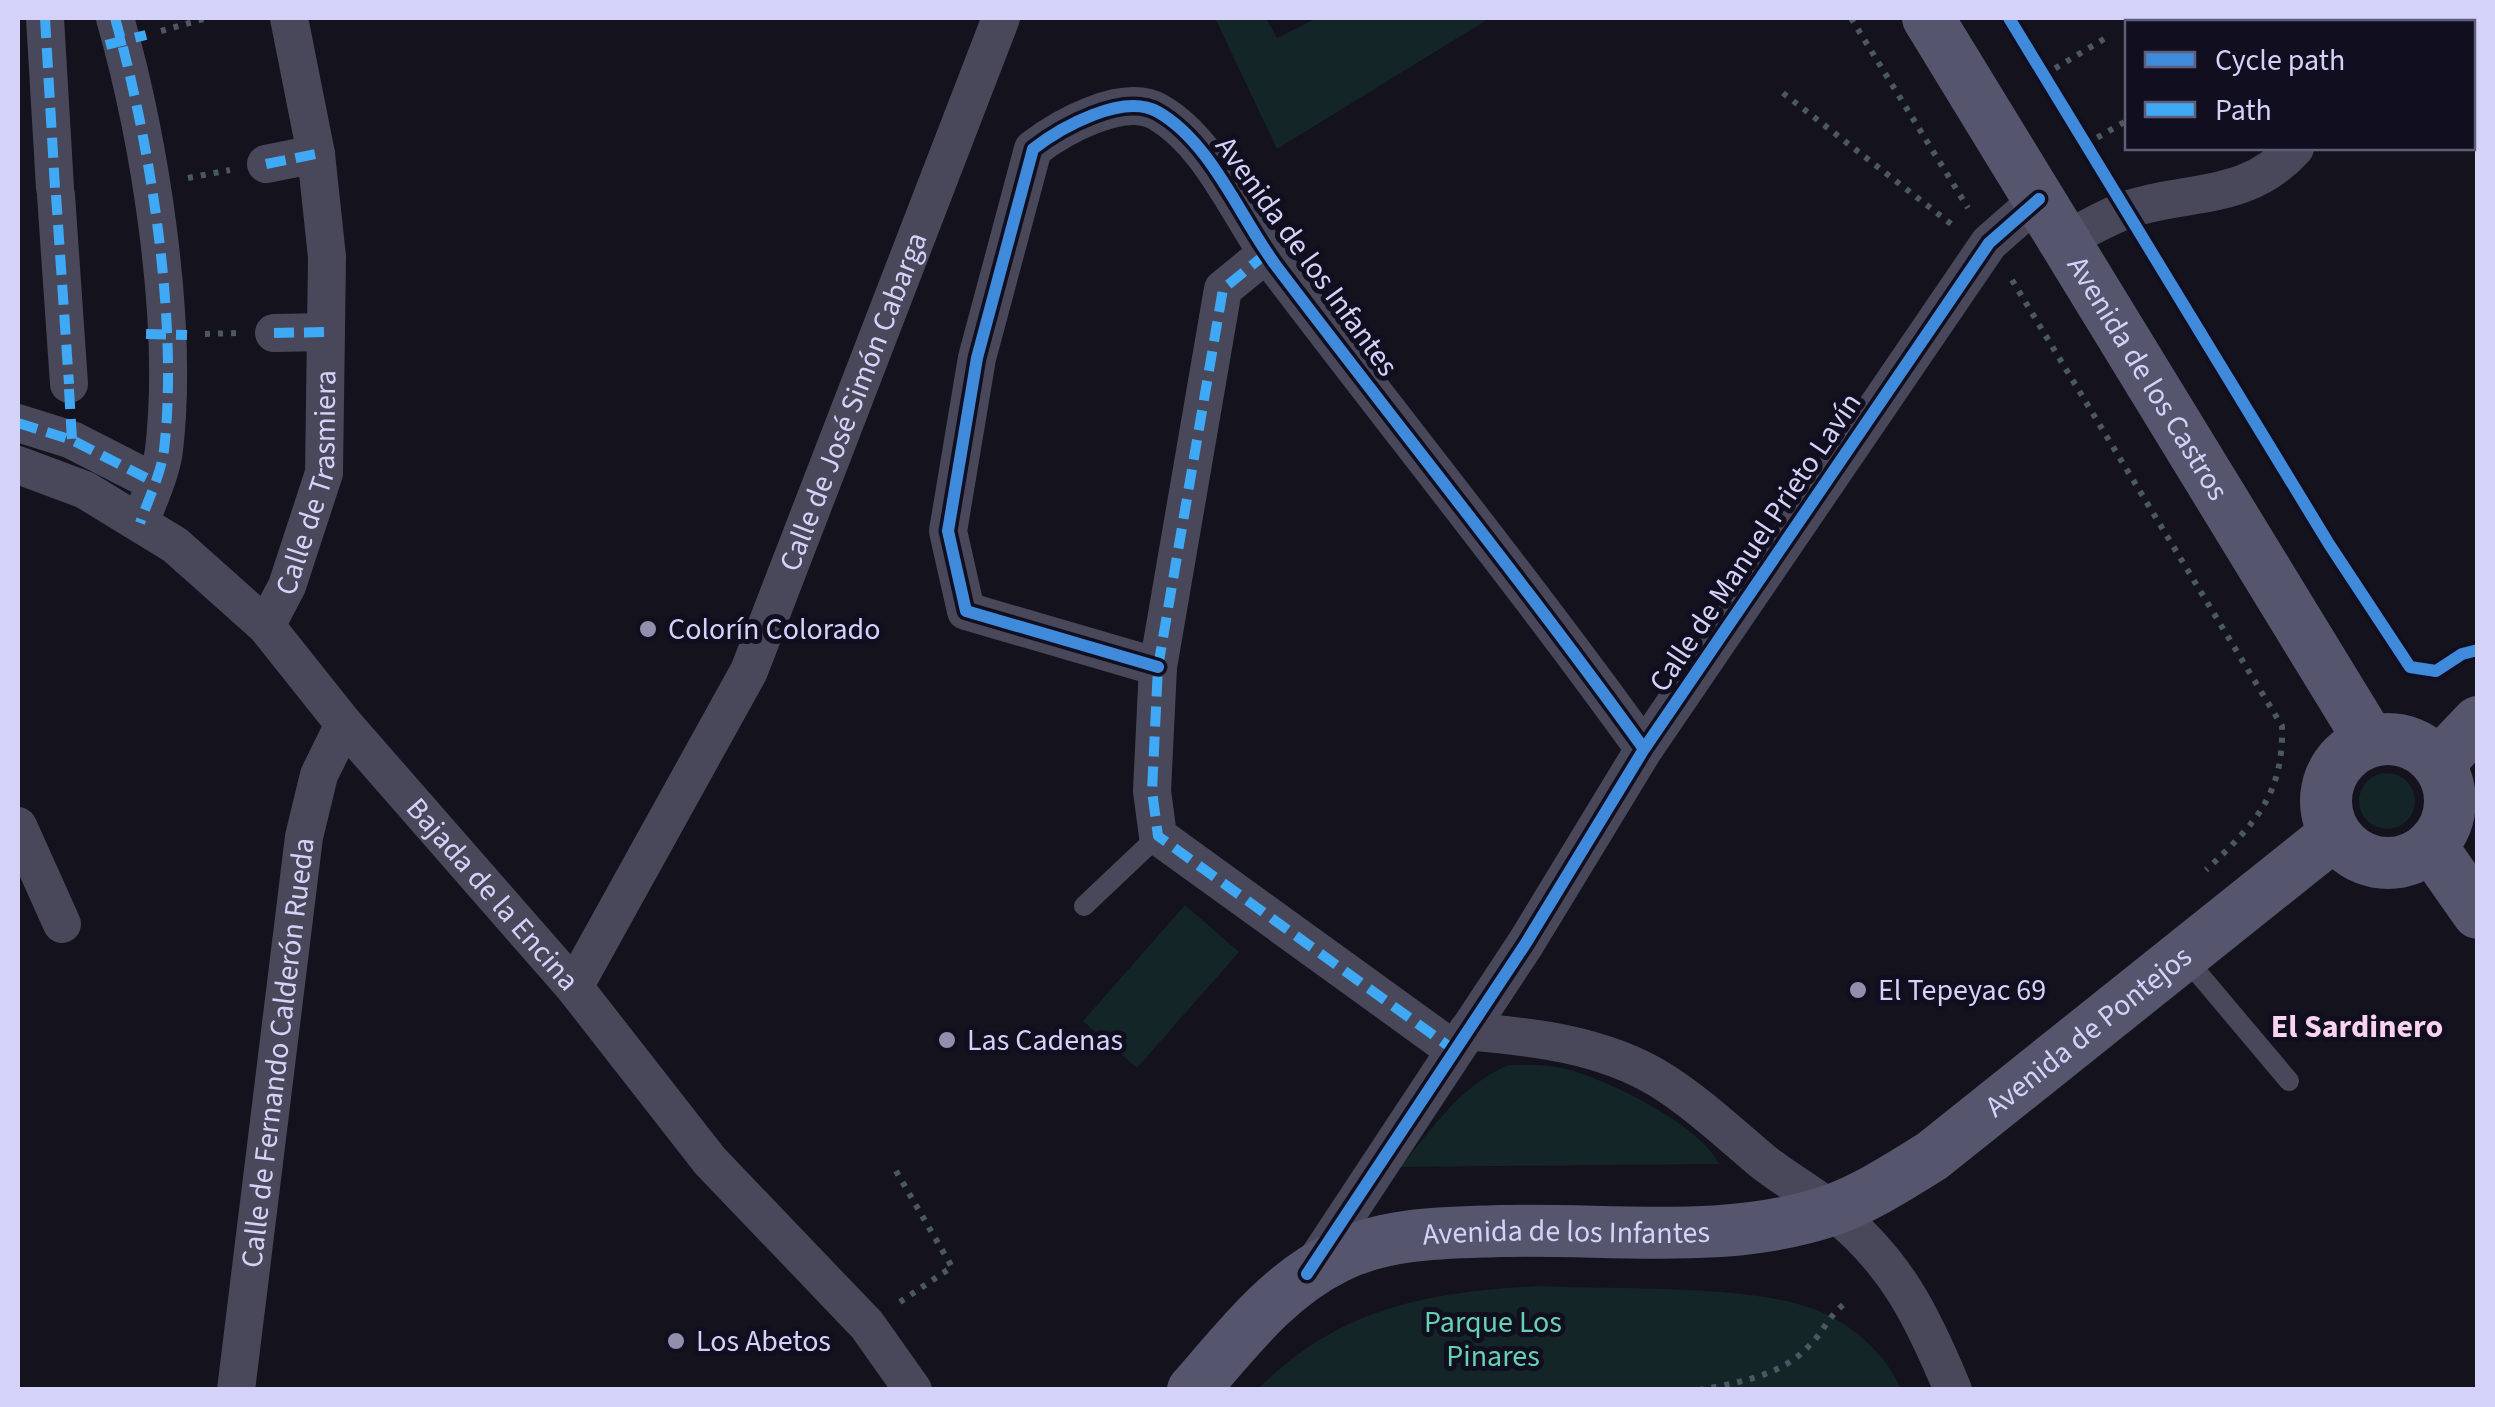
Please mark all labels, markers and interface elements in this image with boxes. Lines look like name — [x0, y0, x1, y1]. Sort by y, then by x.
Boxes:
legend — [2125, 20, 2475, 150]
text: Cycle path — [2215, 39, 2345, 82]
text: Path — [2215, 89, 2272, 132]
street label: Avenida de los Infantes — [1205, 127, 1408, 385]
street label: Calle de José Simón Cabarga — [768, 226, 938, 578]
street label: Avenida de los Castros — [2056, 248, 2239, 509]
street label: Calle de Trasmiera — [264, 370, 347, 601]
street label: Calle de Manuel Prieto Lavín — [1639, 384, 1872, 701]
place label: Colorín Colorado — [668, 608, 881, 651]
marker: Colorín Colorado — [637, 618, 659, 640]
street label: Bajada de la Encina — [396, 788, 589, 1000]
street label: Calle de Fernando Calderón Rueda — [230, 835, 326, 1270]
street label: Avenida de Pontejos — [1976, 936, 2201, 1128]
place label: El Tepeyac 69 — [1878, 969, 2046, 1012]
marker: El Tepeyac 69 — [1847, 979, 1869, 1001]
district label: El Sardinero — [2271, 1004, 2443, 1050]
place label: Las Cadenas — [967, 1019, 1123, 1062]
marker: Las Cadenas — [936, 1029, 958, 1051]
street label: Avenida de los Infantes — [1421, 1210, 1711, 1257]
park label: Parque Los Pinares — [1424, 1301, 1562, 1378]
place label: Los Abetos — [696, 1320, 831, 1363]
marker: Los Abetos — [665, 1330, 687, 1352]

